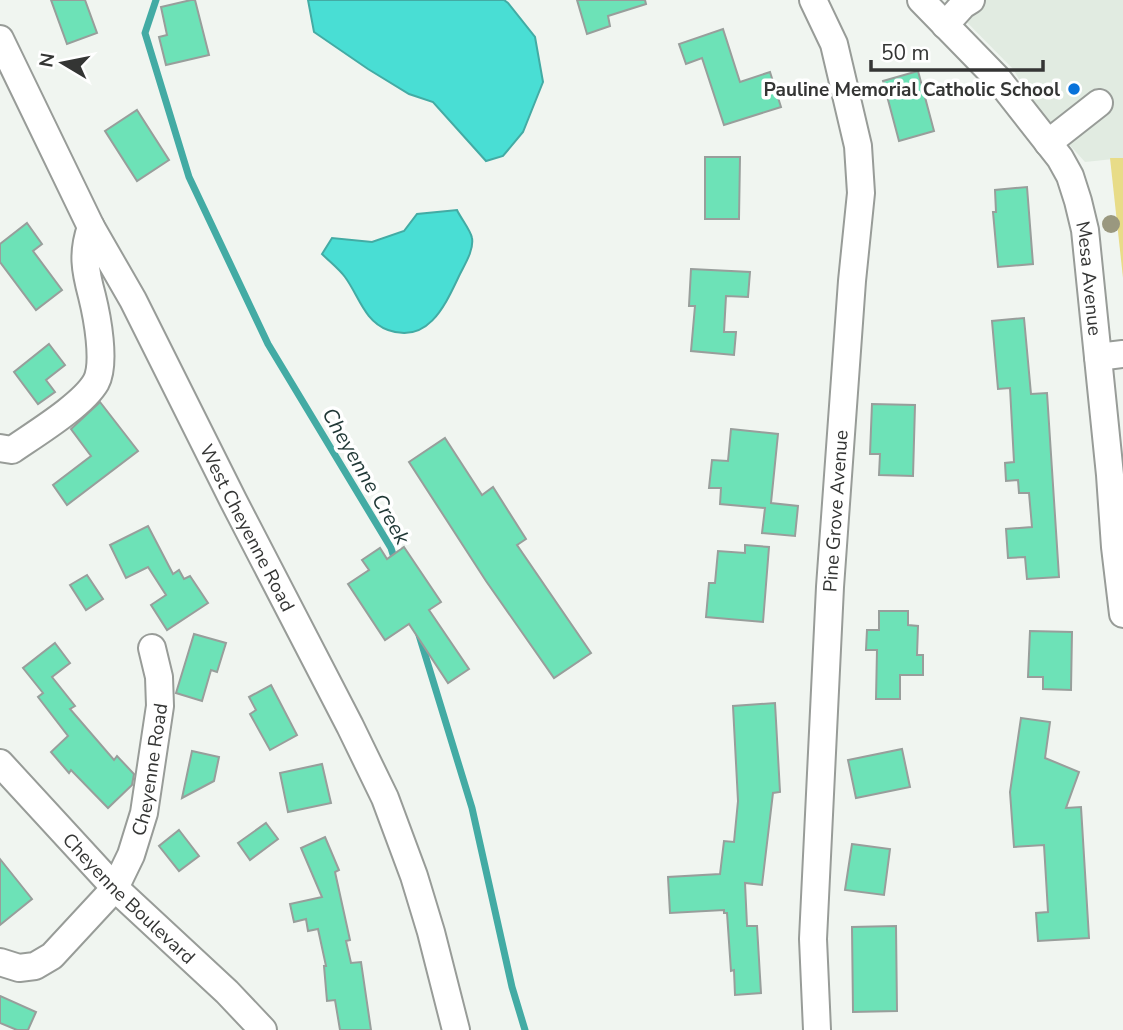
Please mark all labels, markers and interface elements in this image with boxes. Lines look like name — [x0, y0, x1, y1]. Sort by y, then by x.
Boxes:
north arrow — [28, 28, 98, 98]
scale bar — [871, 28, 1042, 72]
text: 50 m — [881, 39, 930, 67]
text: N — [33, 51, 61, 69]
place label: Pauline Memorial Catholic School — [764, 77, 1060, 103]
marker: Pauline Memorial Catholic School — [1066, 81, 1082, 97]
street label: Mesa Avenue — [1069, 218, 1108, 337]
water label: Cheyenne Creek — [315, 402, 417, 550]
street label: Pine Grove Avenue — [817, 429, 855, 593]
street label: West Cheyenne Road — [193, 440, 301, 616]
street label: Cheyenne Road — [126, 701, 174, 839]
street label: Cheyenne Boulevard — [56, 827, 201, 970]

